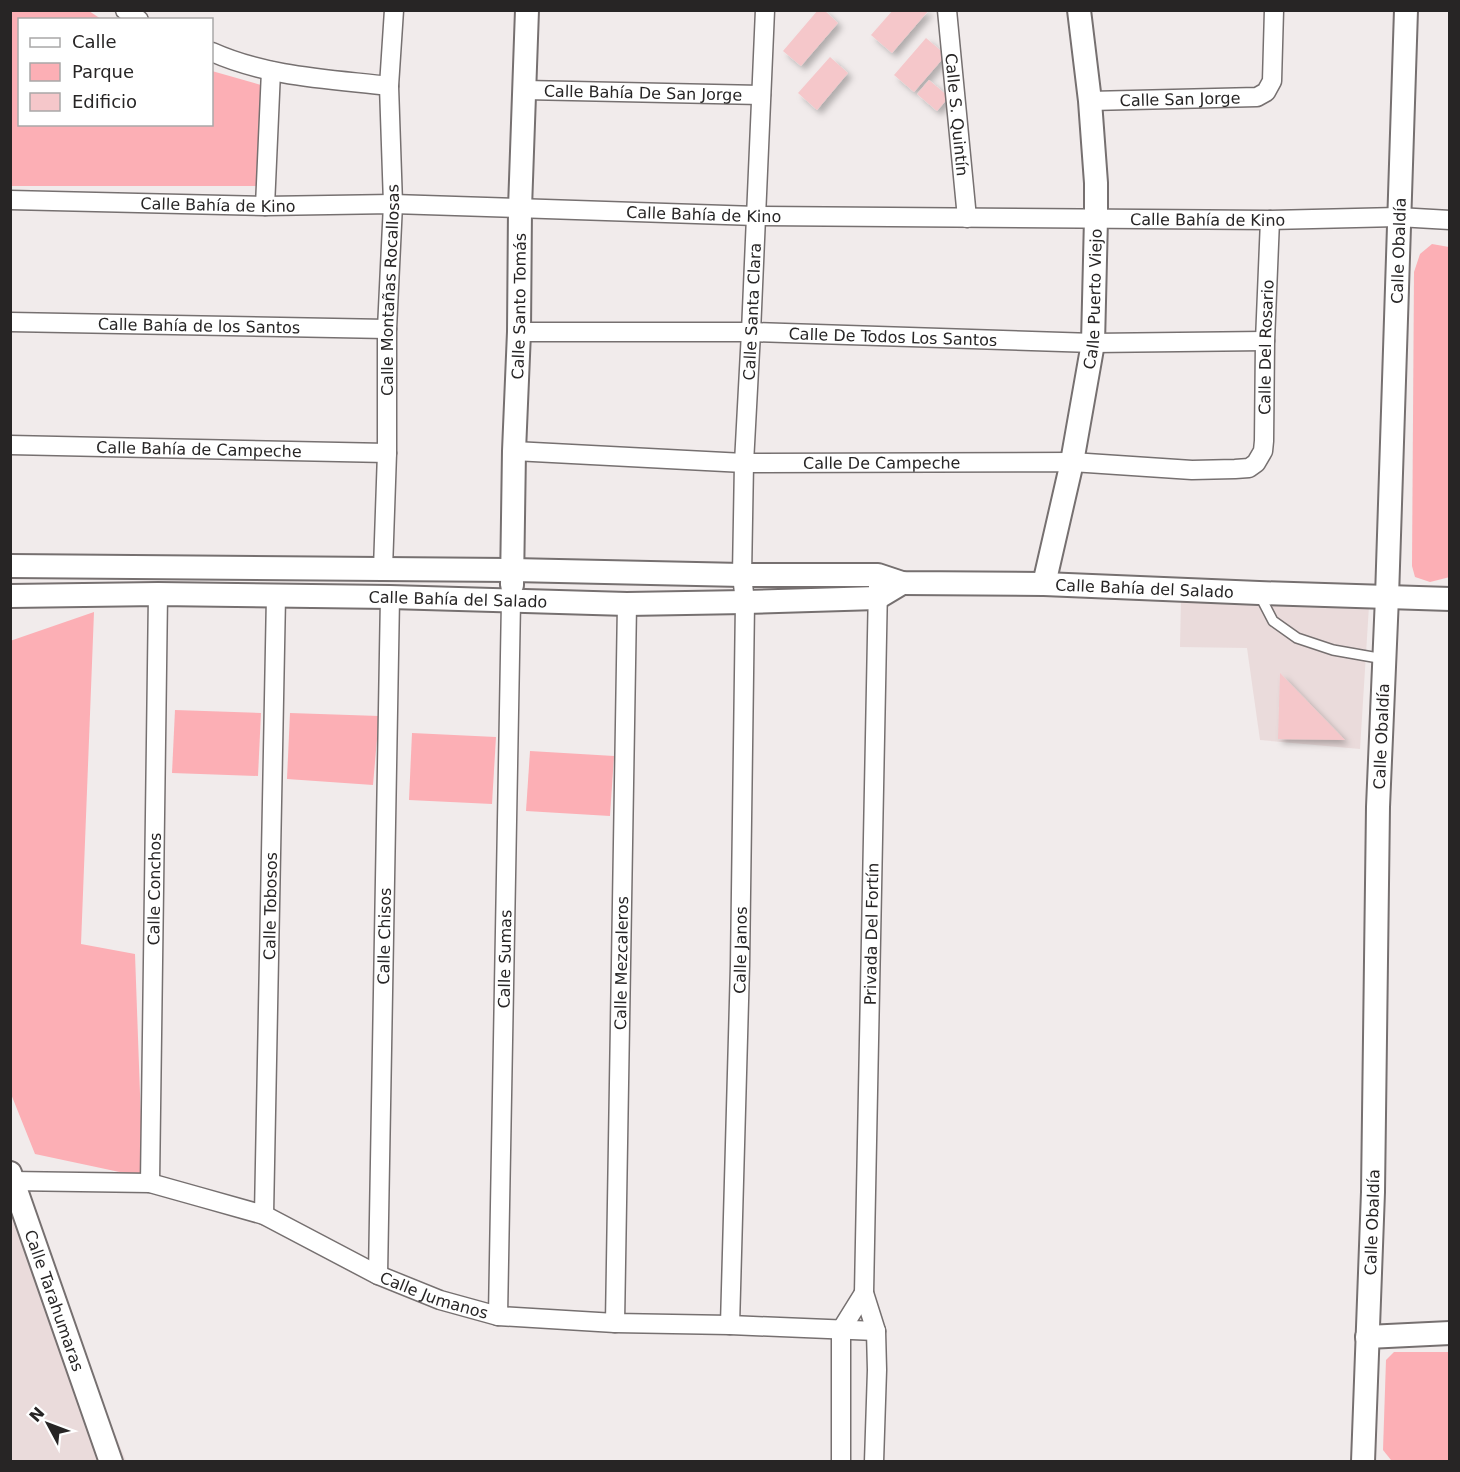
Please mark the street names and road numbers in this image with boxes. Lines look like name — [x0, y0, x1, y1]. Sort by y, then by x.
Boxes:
street label: Calle S. Quintín — [942, 52, 972, 177]
street label: Calle Bahía De San Jorge — [544, 81, 742, 104]
street label: Calle San Jorge — [1119, 88, 1241, 110]
street label: Calle Montañas Rocallosas — [378, 184, 403, 396]
street label: Calle Bahía de Kino — [140, 194, 296, 216]
street label: Calle Obaldía — [1387, 197, 1409, 304]
street label: Calle Bahía de Kino — [626, 202, 781, 226]
street label: Calle Bahía de Kino — [1130, 209, 1285, 230]
street label: Calle Puerto Viejo — [1079, 228, 1105, 371]
street label: Calle Santo Tomás — [508, 233, 529, 380]
street label: Calle Santa Clara — [739, 242, 764, 381]
street label: Calle Del Rosario — [1255, 279, 1277, 415]
street label: Calle Bahía de los Santos — [98, 314, 300, 337]
street label: Calle De Todos Los Santos — [788, 324, 998, 349]
street label: Calle Bahía de Campeche — [96, 437, 302, 461]
street label: Calle De Campeche — [803, 453, 960, 472]
street label: Calle Bahía del Salado — [1055, 575, 1234, 601]
street label: Calle Bahía del Salado — [368, 587, 548, 611]
street label: Calle Obaldía — [1369, 683, 1393, 790]
street label: Calle Conchos — [144, 832, 164, 946]
street label: Calle Tobosos — [259, 852, 281, 960]
street label: Privada Del Fortín — [860, 863, 882, 1005]
street label: Calle Chisos — [374, 887, 394, 985]
street label: Calle Mezcaleros — [610, 896, 632, 1030]
street label: Calle Janos — [730, 906, 750, 994]
street label: Calle Sumas — [494, 909, 515, 1009]
street label: Calle Obaldía — [1360, 1169, 1383, 1276]
street label: Calle Tarahumaras — [21, 1227, 88, 1374]
street label: Calle Jumanos — [377, 1267, 490, 1322]

